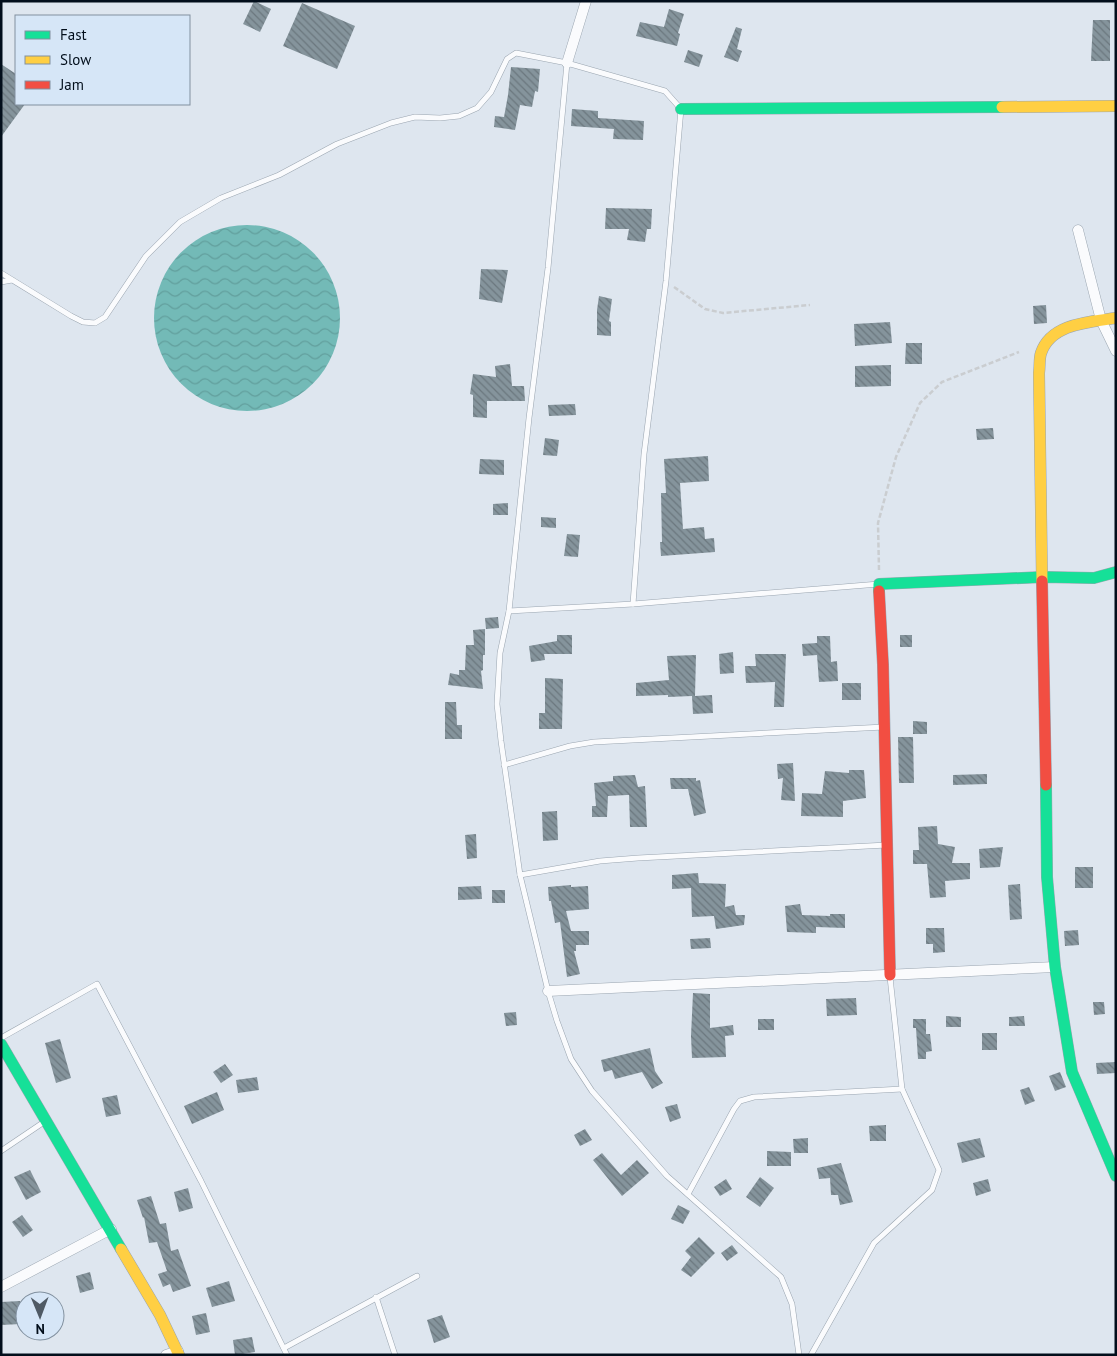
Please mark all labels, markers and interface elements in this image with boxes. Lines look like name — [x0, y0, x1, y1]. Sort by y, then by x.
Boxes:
legend — [15, 15, 190, 105]
text: Fast — [60, 25, 87, 44]
text: Slow — [60, 50, 91, 69]
text: Jam — [59, 75, 84, 94]
north arrow — [15, 1291, 65, 1341]
text: N — [35, 1320, 45, 1338]

